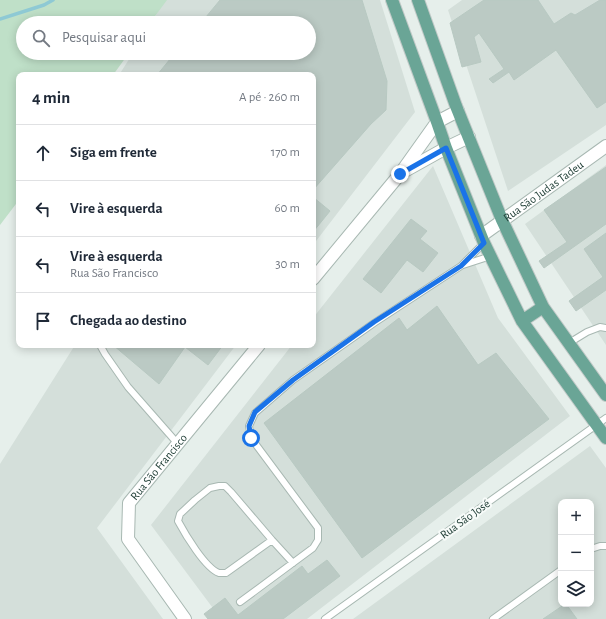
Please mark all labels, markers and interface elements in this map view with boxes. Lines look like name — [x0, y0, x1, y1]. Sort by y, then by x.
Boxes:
search box — [16, 16, 316, 60]
icon: search — [30, 27, 52, 49]
text: Pesquisar aqui — [62, 30, 146, 45]
text: 4 min — [32, 89, 70, 106]
text: A pé · 260 m — [239, 91, 300, 104]
icon: ahead — [32, 142, 54, 164]
text: Siga em frente — [70, 145, 157, 160]
text: 170 m — [271, 146, 300, 159]
street label: Rua São Judas Tadeu — [501, 158, 586, 224]
route end — [391, 165, 409, 183]
icon: left — [32, 198, 54, 220]
text: Vire à esquerda — [70, 201, 163, 216]
text: 60 m — [274, 202, 300, 215]
text: Vire à esquerda — [70, 249, 163, 264]
icon: left — [32, 254, 54, 276]
text: 30 m — [275, 258, 300, 271]
text: Rua São Francisco — [70, 267, 158, 280]
icon: arrive — [32, 310, 54, 332]
text: Chegada ao destino — [70, 313, 187, 328]
route start — [242, 429, 260, 447]
street label: Rua São Francisco — [128, 431, 189, 502]
street label: Rua São José — [438, 497, 492, 541]
map controls — [558, 499, 594, 607]
button: + — [558, 499, 594, 535]
button: − — [558, 535, 594, 571]
button: layers — [558, 571, 594, 607]

